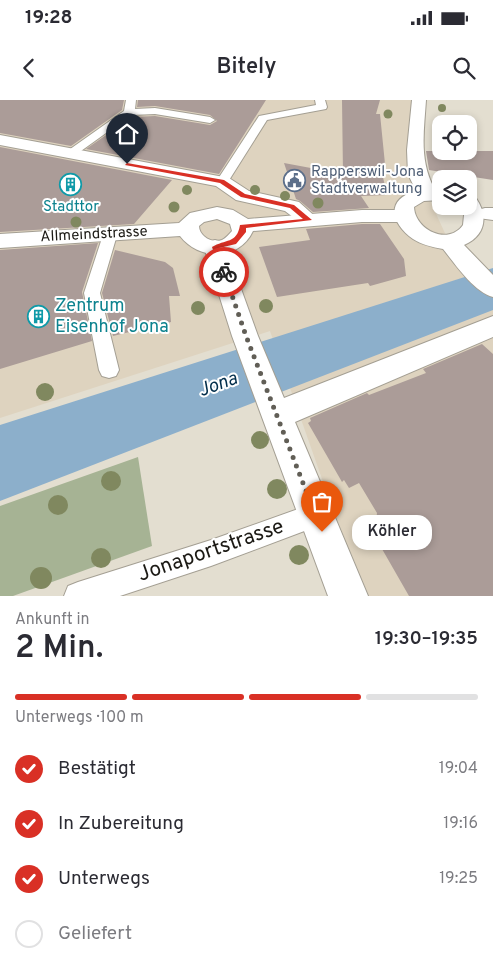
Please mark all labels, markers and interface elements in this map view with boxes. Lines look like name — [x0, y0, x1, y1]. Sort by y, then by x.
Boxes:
text: 19:28 — [25, 6, 72, 30]
icon: back — [15, 54, 43, 82]
text: Bitely — [217, 54, 276, 81]
icon: search — [450, 54, 478, 82]
pin — [106, 113, 148, 164]
map controls — [432, 115, 477, 215]
button: locate — [432, 115, 477, 160]
icon: home — [113, 120, 141, 148]
place label: Rapperswil-Jona Stadtverwaltung — [311, 163, 424, 199]
public building icon: Rapperswil-Jona Stadtverwaltung — [283, 169, 307, 193]
button: layers — [432, 170, 477, 215]
building icon: Stadttor — [59, 172, 83, 196]
place label: Stadttor — [43, 198, 99, 217]
street label: Allmeindstrasse — [40, 223, 148, 247]
courier — [199, 247, 249, 297]
icon: bike — [210, 258, 238, 286]
place label: Zentrum Eisenhof Jona — [55, 295, 169, 339]
building icon: Zentrum Eisenhof Jona — [27, 304, 51, 328]
water label: Jona — [195, 367, 241, 403]
pin — [301, 481, 343, 532]
icon: bag — [308, 488, 336, 516]
street label: Jonaportstrasse — [134, 513, 288, 589]
callout: Köhler — [352, 514, 432, 550]
text: Köhler — [368, 522, 416, 542]
text: Ankunft in — [15, 610, 90, 630]
text: 19:30–19:35 — [375, 627, 478, 651]
text: 2 Min. — [15, 629, 103, 669]
text: Unterwegs · 100 m — [15, 708, 144, 728]
icon: check — [15, 755, 43, 783]
text: Bestätigt — [58, 757, 136, 781]
text: 19:04 — [439, 759, 478, 779]
icon: check — [15, 810, 43, 838]
text: In Zubereitung — [58, 812, 184, 836]
text: 19:16 — [443, 814, 478, 834]
icon: check — [15, 865, 43, 893]
text: Unterwegs — [58, 867, 150, 891]
text: 19:25 — [439, 869, 478, 889]
text: Geliefert — [58, 922, 132, 946]

